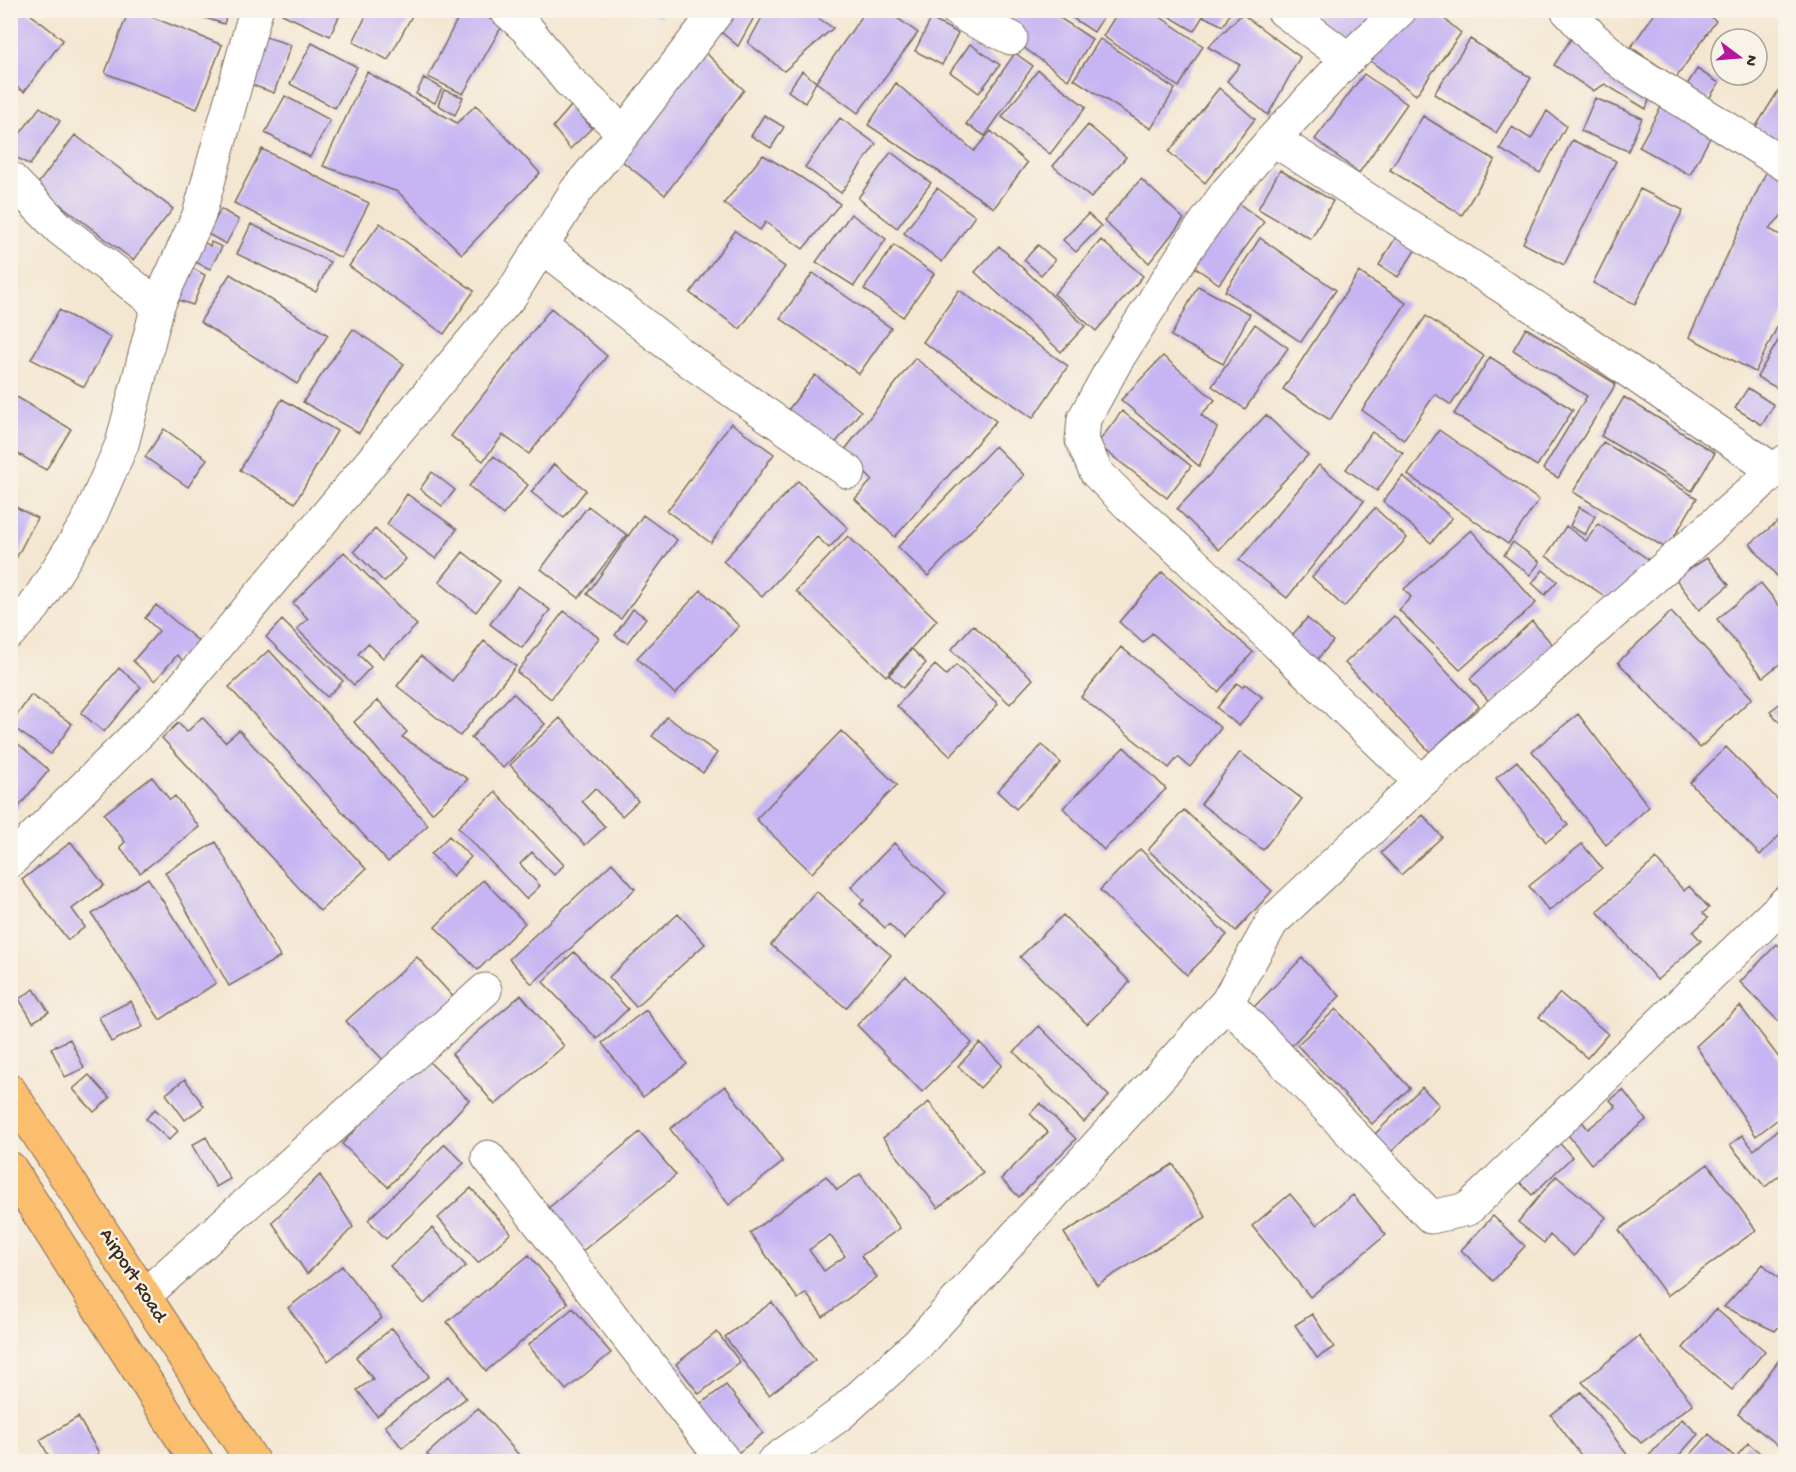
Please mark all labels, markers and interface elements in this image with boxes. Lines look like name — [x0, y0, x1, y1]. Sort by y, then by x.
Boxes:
north arrow — [1709, 27, 1769, 87]
text: N — [1739, 53, 1761, 68]
street label: Airport Road — [93, 1225, 172, 1329]

